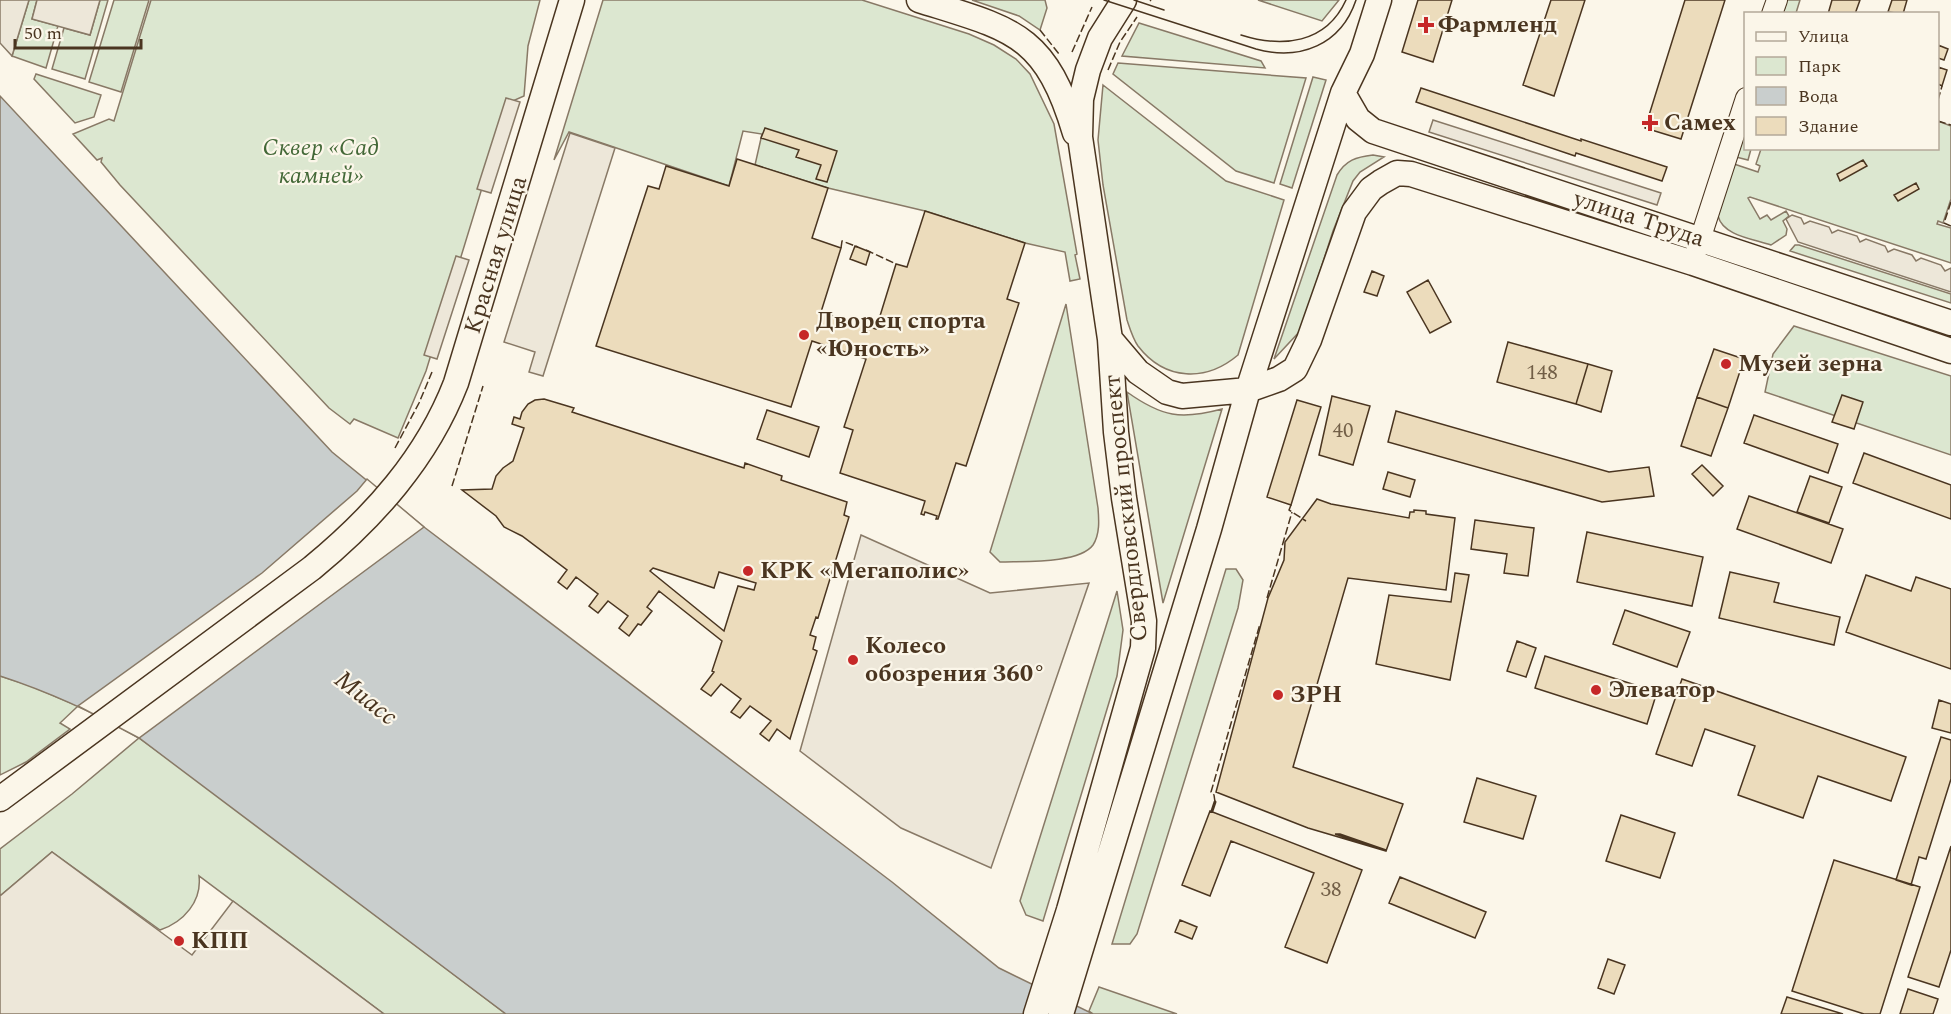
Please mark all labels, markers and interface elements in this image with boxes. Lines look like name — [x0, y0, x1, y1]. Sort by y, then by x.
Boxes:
place label: Фармленд — [1438, 7, 1557, 43]
scale bar — [15, 12, 141, 50]
legend — [1744, 12, 1939, 150]
marker: Фармленд — [1419, 18, 1433, 32]
text: 50 m — [24, 20, 62, 47]
text: Улица — [1798, 23, 1849, 50]
text: Парк — [1798, 53, 1841, 80]
text: Вода — [1798, 83, 1838, 110]
place label: Самех — [1664, 105, 1736, 141]
text: Здание — [1798, 113, 1858, 140]
marker: Самех — [1641, 114, 1659, 132]
park label: Сквер «Сад камней» — [263, 130, 379, 194]
street label: Красная улица — [455, 171, 537, 339]
street label: улица Труда — [1568, 181, 1709, 257]
place label: Дворец спорта «Юность» — [816, 303, 986, 367]
marker: Дворец спорта «Юность» — [797, 328, 811, 342]
place label: Музей зерна — [1738, 346, 1883, 382]
house number: 148 — [1526, 357, 1558, 389]
marker: Музей зерна — [1719, 357, 1733, 371]
street label: Свердловский проспект — [1094, 373, 1158, 643]
house number: 40 — [1333, 415, 1354, 447]
place label: КРК «Мегаполис» — [760, 553, 969, 589]
marker: КРК «Мегаполис» — [741, 564, 755, 578]
place label: Колесо обозрения 360° — [865, 628, 1045, 692]
marker: Колесо обозрения 360° — [846, 653, 860, 667]
water label: Миасс — [326, 660, 406, 736]
place label: Элеватор — [1608, 672, 1715, 708]
place label: ЗРН — [1290, 677, 1342, 713]
marker: Элеватор — [1589, 683, 1603, 697]
marker: ЗРН — [1271, 688, 1285, 702]
house number: 38 — [1321, 874, 1342, 906]
place label: КПП — [191, 923, 249, 959]
marker: КПП — [172, 934, 186, 948]

